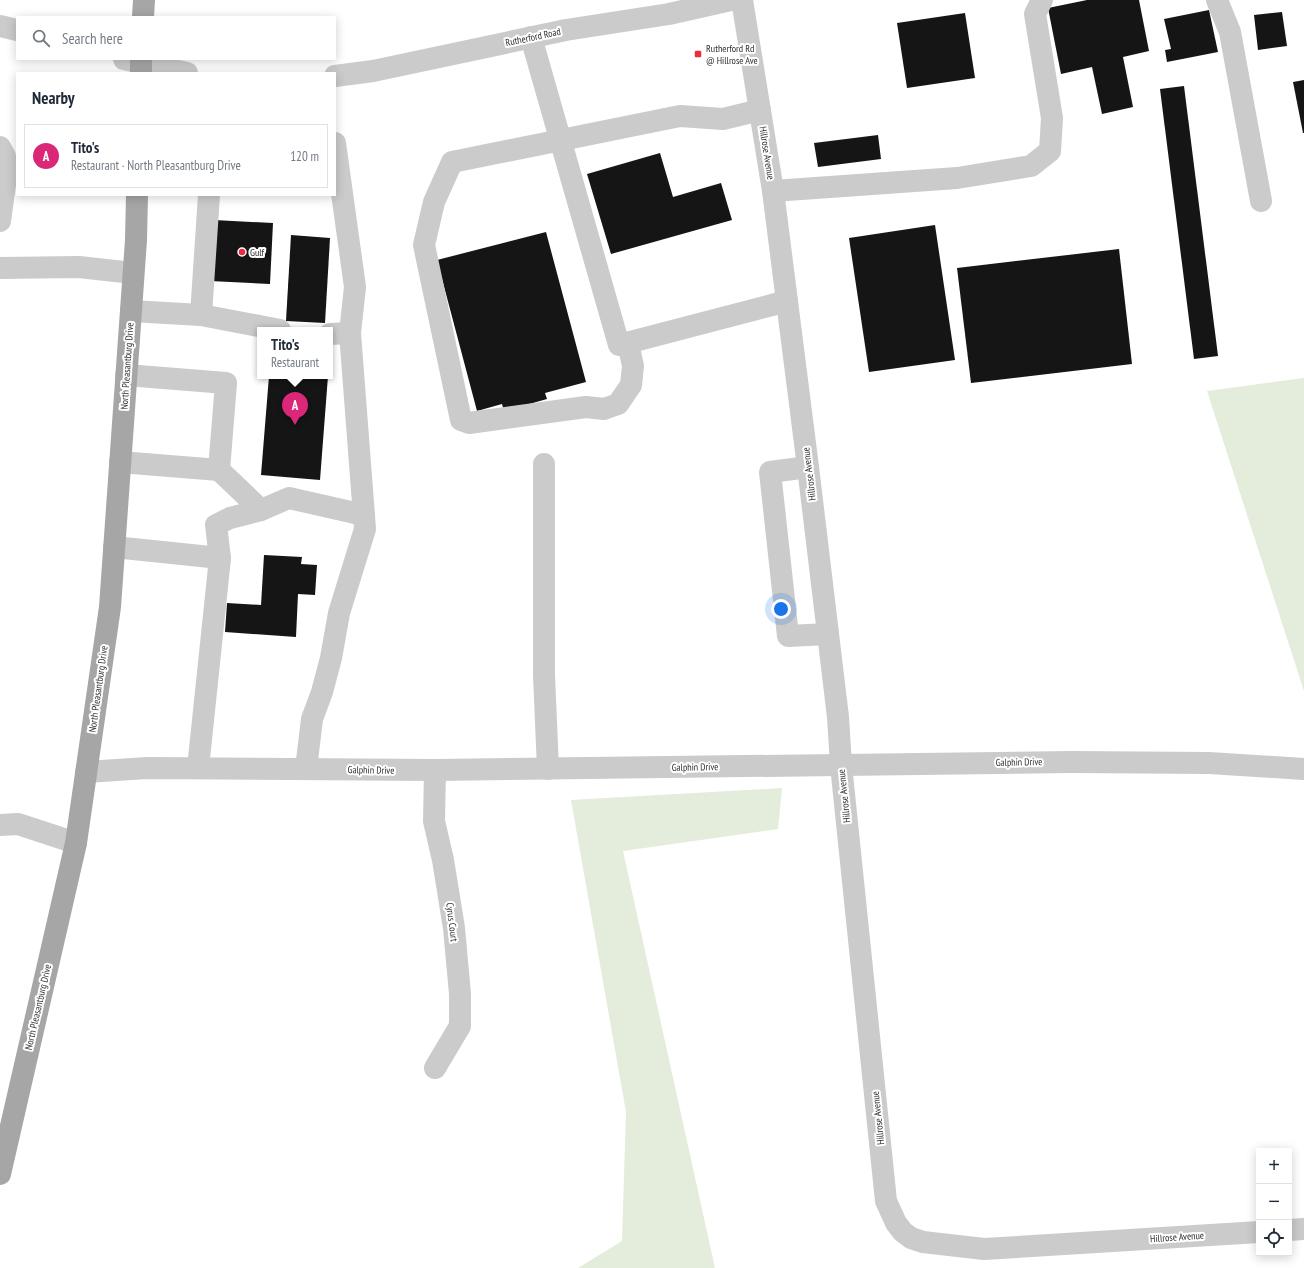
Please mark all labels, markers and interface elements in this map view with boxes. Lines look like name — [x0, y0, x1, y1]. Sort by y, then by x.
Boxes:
search box — [16, 16, 336, 60]
street label: Rutherford Road — [504, 25, 562, 49]
icon: search — [30, 27, 52, 49]
text: Search here — [62, 29, 123, 48]
place label: Rutherford Rd @ Hillrose Ave — [706, 42, 758, 67]
marker: Rutherford Rd @ Hillrose Ave — [693, 49, 703, 59]
text: Nearby — [32, 87, 75, 109]
street label: Hillrose Avenue — [756, 125, 778, 181]
text: Tito's — [71, 138, 99, 157]
text: A — [43, 148, 49, 165]
text: 120 m — [290, 148, 319, 165]
text: Restaurant · North Pleasantburg Drive — [71, 157, 241, 174]
place label: Gulf — [250, 246, 265, 259]
marker: Gulf — [237, 247, 247, 257]
street label: North Pleasantburg Drive — [117, 322, 137, 410]
popup — [257, 327, 333, 379]
text: Tito's — [271, 335, 299, 354]
text: Restaurant — [271, 354, 319, 371]
pin: A — [282, 392, 308, 425]
street label: Hillrose Avenue — [799, 446, 819, 502]
your location — [771, 599, 791, 619]
street label: North Pleasantburg Drive — [85, 645, 111, 733]
street label: Galphin Drive — [995, 755, 1043, 769]
street label: Galphin Drive — [671, 760, 719, 774]
street label: Galphin Drive — [347, 763, 395, 777]
street label: Hillrose Avenue — [835, 769, 853, 823]
street label: Cyrus Court — [443, 902, 461, 943]
street label: North Pleasantburg Drive — [22, 963, 54, 1051]
street label: Hillrose Avenue — [869, 1091, 887, 1145]
map controls — [1256, 1148, 1292, 1256]
button: + — [1256, 1148, 1292, 1184]
button: − — [1256, 1184, 1292, 1220]
button: locate — [1256, 1220, 1292, 1256]
street label: Hillrose Avenue — [1150, 1229, 1204, 1245]

